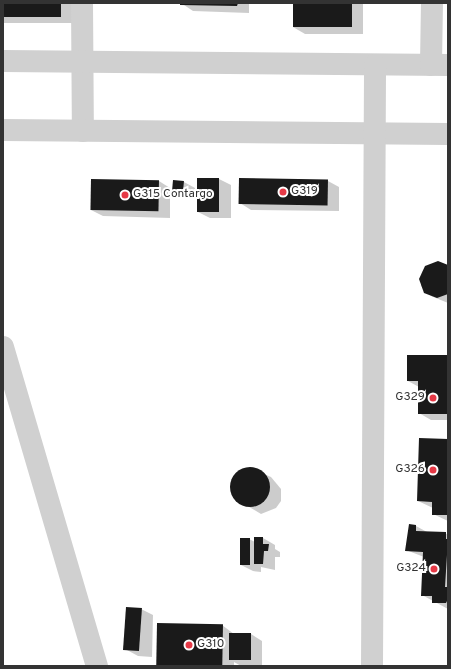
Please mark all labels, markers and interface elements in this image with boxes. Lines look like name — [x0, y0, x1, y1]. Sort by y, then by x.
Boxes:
place label: G319 — [291, 185, 318, 199]
marker: G319 — [278, 187, 288, 197]
place label: G315 Contargo — [133, 188, 213, 202]
marker: G315 Contargo — [120, 190, 130, 200]
place label: G329 — [395, 391, 425, 405]
marker: G329 — [428, 393, 438, 403]
place label: G326 — [395, 463, 425, 477]
marker: G326 — [428, 465, 438, 475]
place label: G324 — [396, 562, 426, 576]
marker: G324 — [429, 564, 439, 574]
place label: G310 — [197, 638, 225, 652]
marker: G310 — [184, 640, 194, 650]

